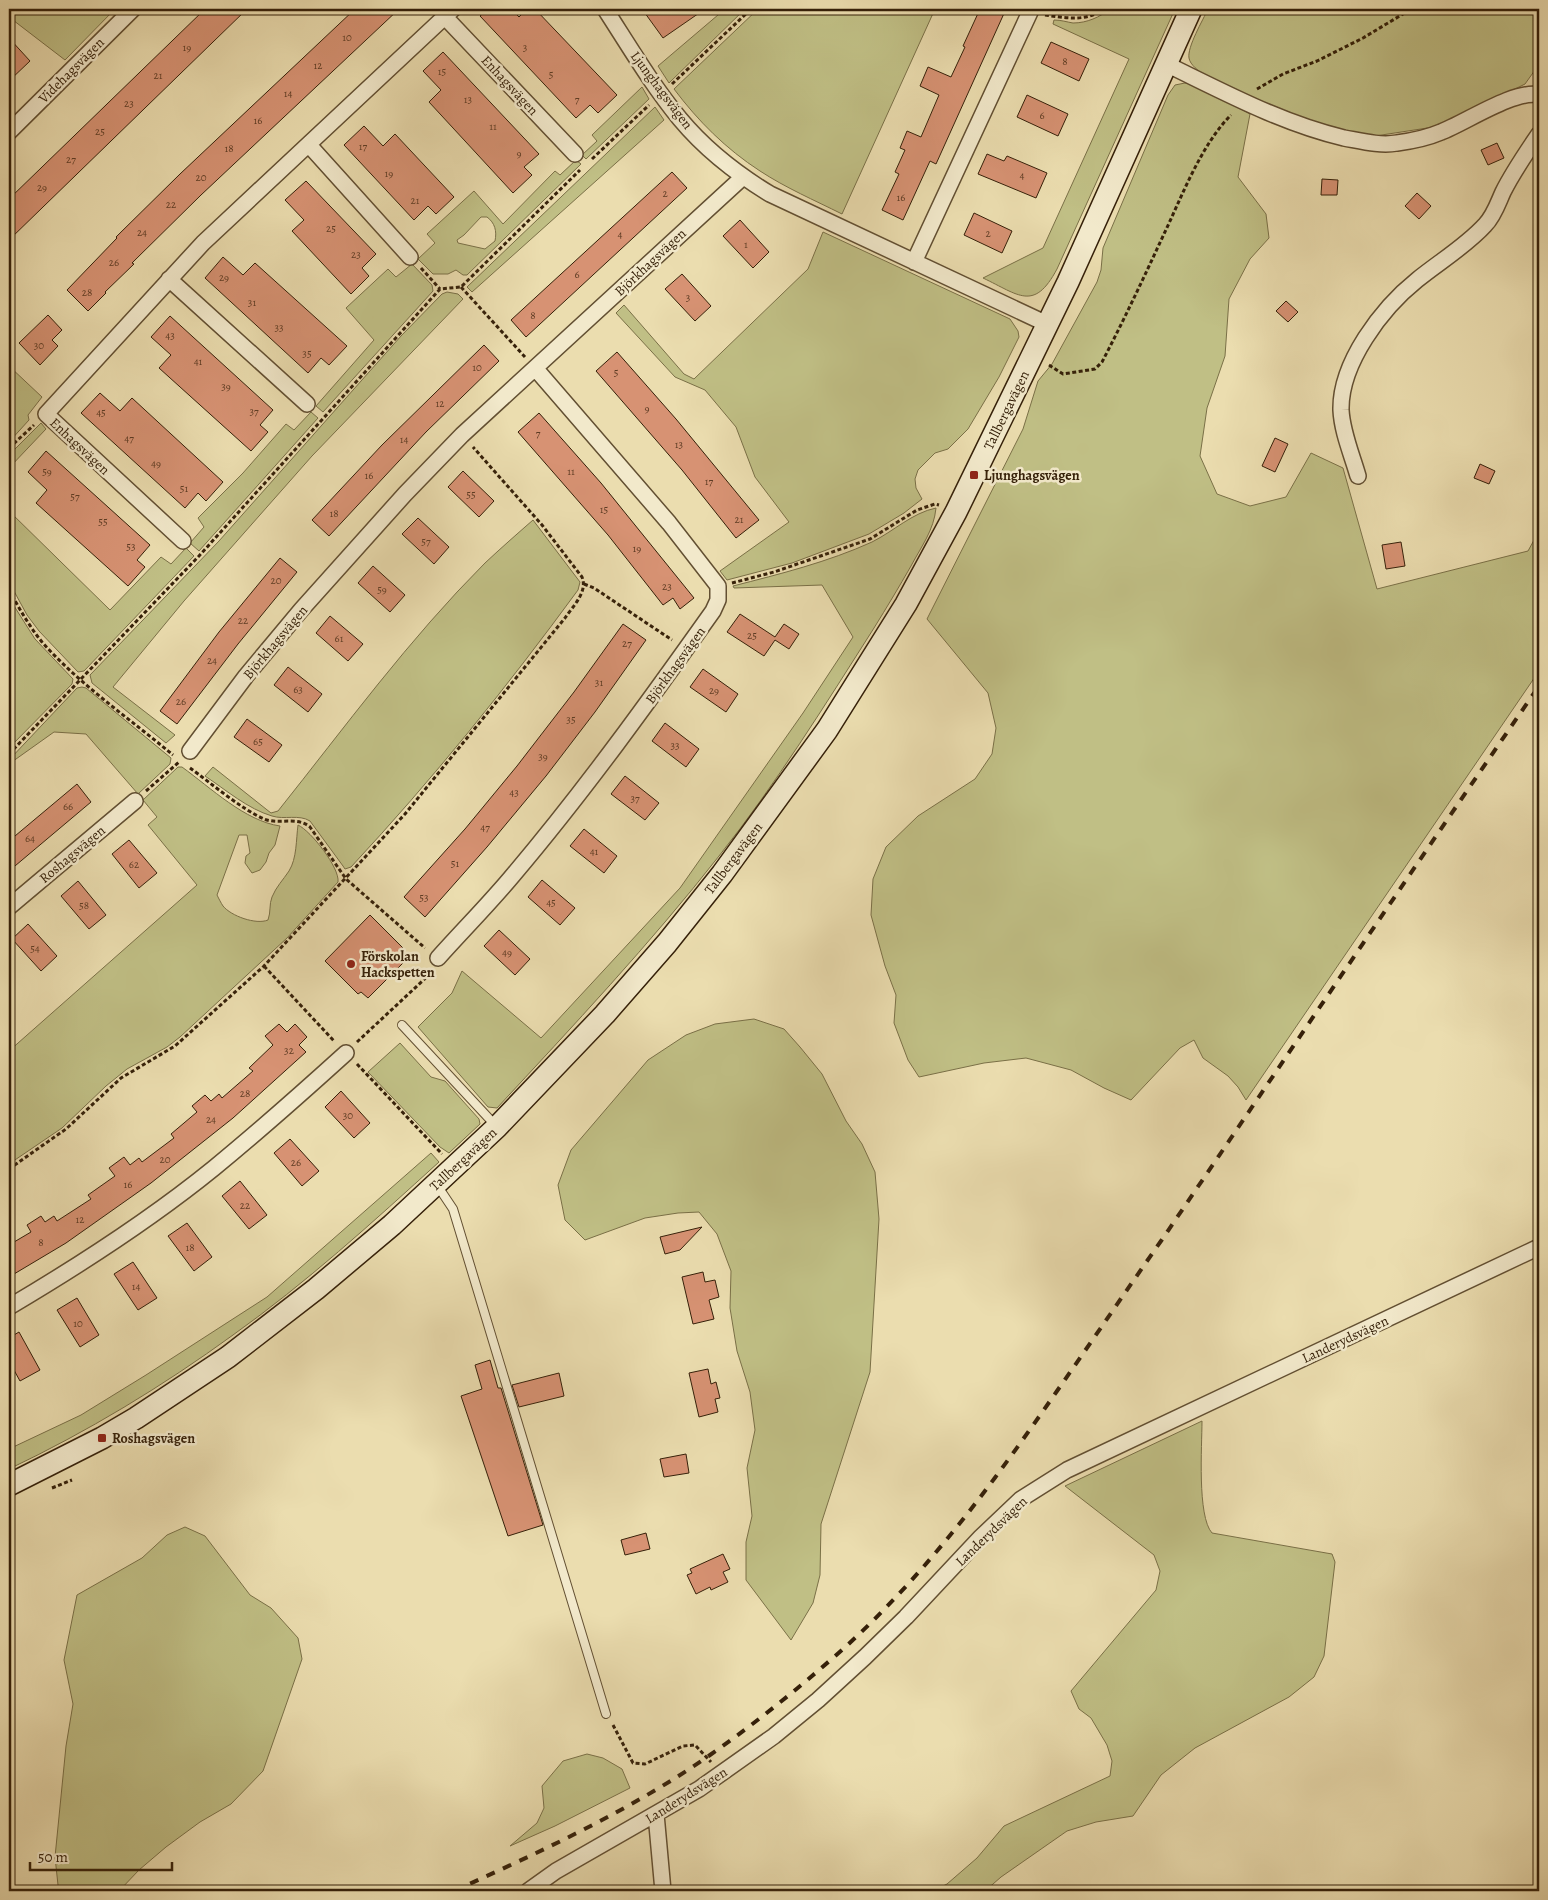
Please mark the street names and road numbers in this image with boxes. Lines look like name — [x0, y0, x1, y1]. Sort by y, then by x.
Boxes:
street label: Videhagsvägen — [34, 33, 109, 108]
street label: Ljunghagsvägen — [626, 47, 697, 133]
street label: Enhagsvägen — [477, 51, 543, 120]
street label: Björkhagsvägen — [610, 224, 690, 300]
street label: Tallbergavägen — [979, 367, 1034, 453]
street label: Enhagsvägen — [46, 414, 114, 479]
street label: Björkhagsvägen — [239, 601, 312, 683]
street label: Björkhagsvägen — [641, 623, 710, 708]
street label: Tallbergavägen — [700, 818, 767, 898]
street label: Roshagsvägen — [35, 821, 110, 888]
street label: Tallbergavägen — [426, 1123, 501, 1196]
street label: Landerydsvägen — [1299, 1311, 1392, 1368]
street label: Landerydsvägen — [951, 1492, 1032, 1571]
street label: Landerydsvägen — [642, 1762, 731, 1828]

